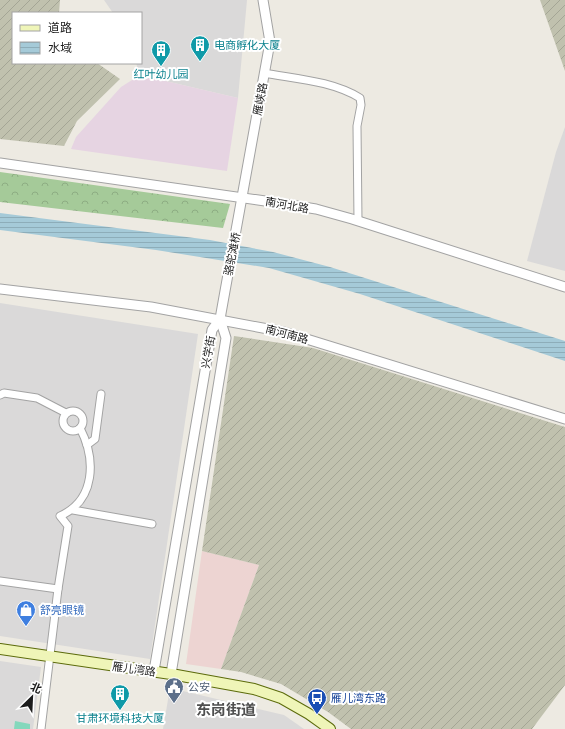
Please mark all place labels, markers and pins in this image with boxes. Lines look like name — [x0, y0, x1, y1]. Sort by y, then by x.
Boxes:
building icon: 电商孵化大厦 — [189, 34, 211, 62]
place label: 电商孵化大厦 — [214, 38, 280, 52]
building icon: 红叶幼儿园 — [150, 39, 172, 67]
place label: 红叶幼儿园 — [134, 67, 189, 81]
shop icon: 舒亮眼镜 — [15, 599, 37, 627]
place label: 舒亮眼镜 — [40, 603, 84, 617]
public building icon: 公安 — [163, 676, 185, 704]
place label: 公安 — [188, 680, 210, 694]
building icon: 甘肃环境科技大厦 — [109, 683, 131, 711]
bus stop icon: 雁儿湾东路 — [306, 687, 328, 715]
place label: 雁儿湾东路 — [331, 691, 386, 705]
place label: 甘肃环境科技大厦 — [76, 711, 164, 725]

